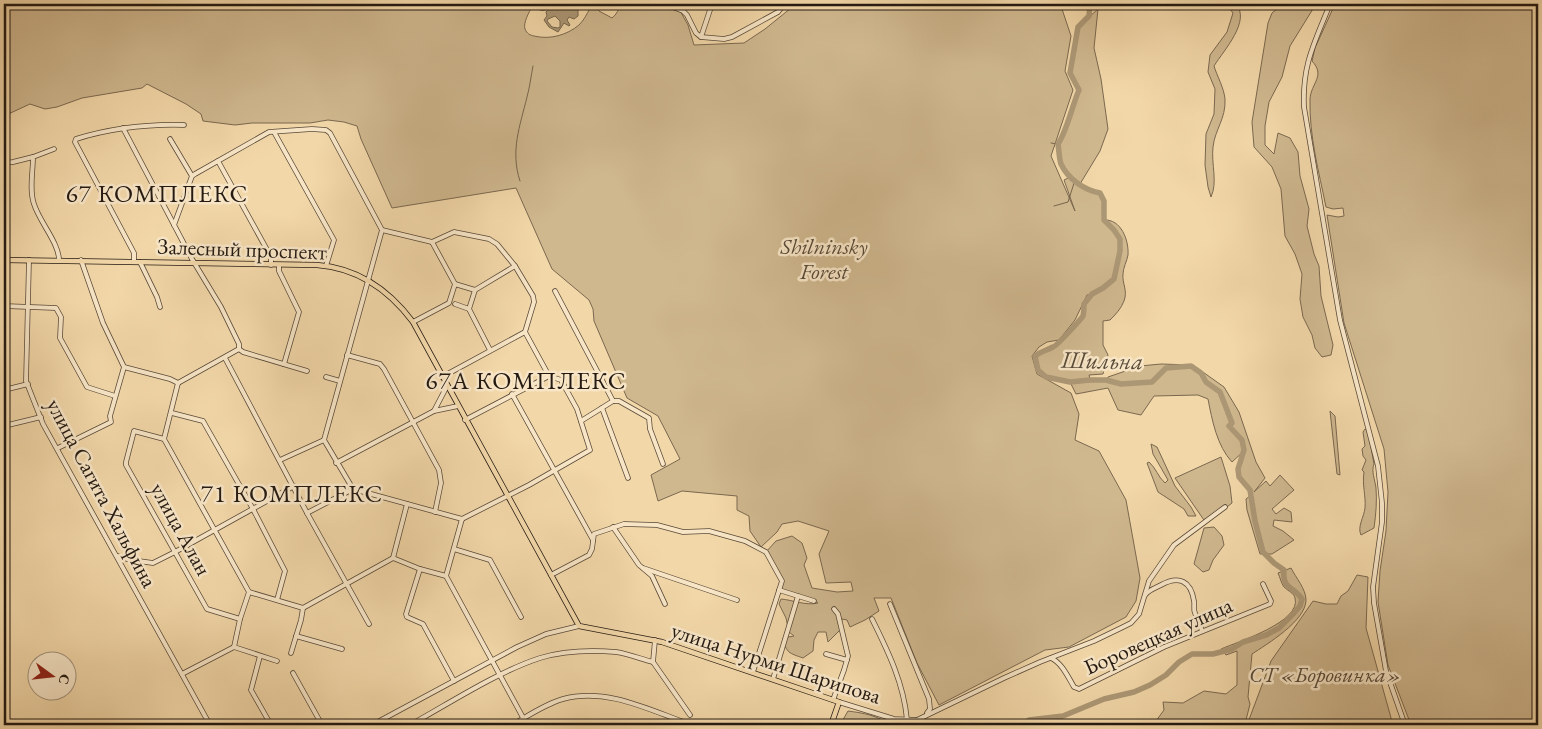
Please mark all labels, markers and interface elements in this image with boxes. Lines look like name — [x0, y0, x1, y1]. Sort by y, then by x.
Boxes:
district label: 67 КОМПЛЕКС — [66, 177, 248, 209]
street label: Залесный проспект — [157, 232, 327, 266]
park label: Shilninsky Forest — [779, 232, 868, 286]
water label: Шильна — [1060, 344, 1143, 376]
district label: 67А КОМПЛЕКС — [425, 364, 627, 396]
street label: улица Сагита Хальфина — [40, 393, 164, 593]
street label: улица Алан — [144, 477, 218, 581]
district label: 71 КОМПЛЕКС — [201, 477, 383, 509]
street label: Боровецкая улица — [1079, 590, 1237, 682]
street label: улица Нурми Шарипова — [667, 615, 885, 711]
north arrow — [28, 652, 78, 702]
park label: СТ «Боровинка» — [1249, 660, 1401, 689]
text: С — [55, 672, 75, 687]

